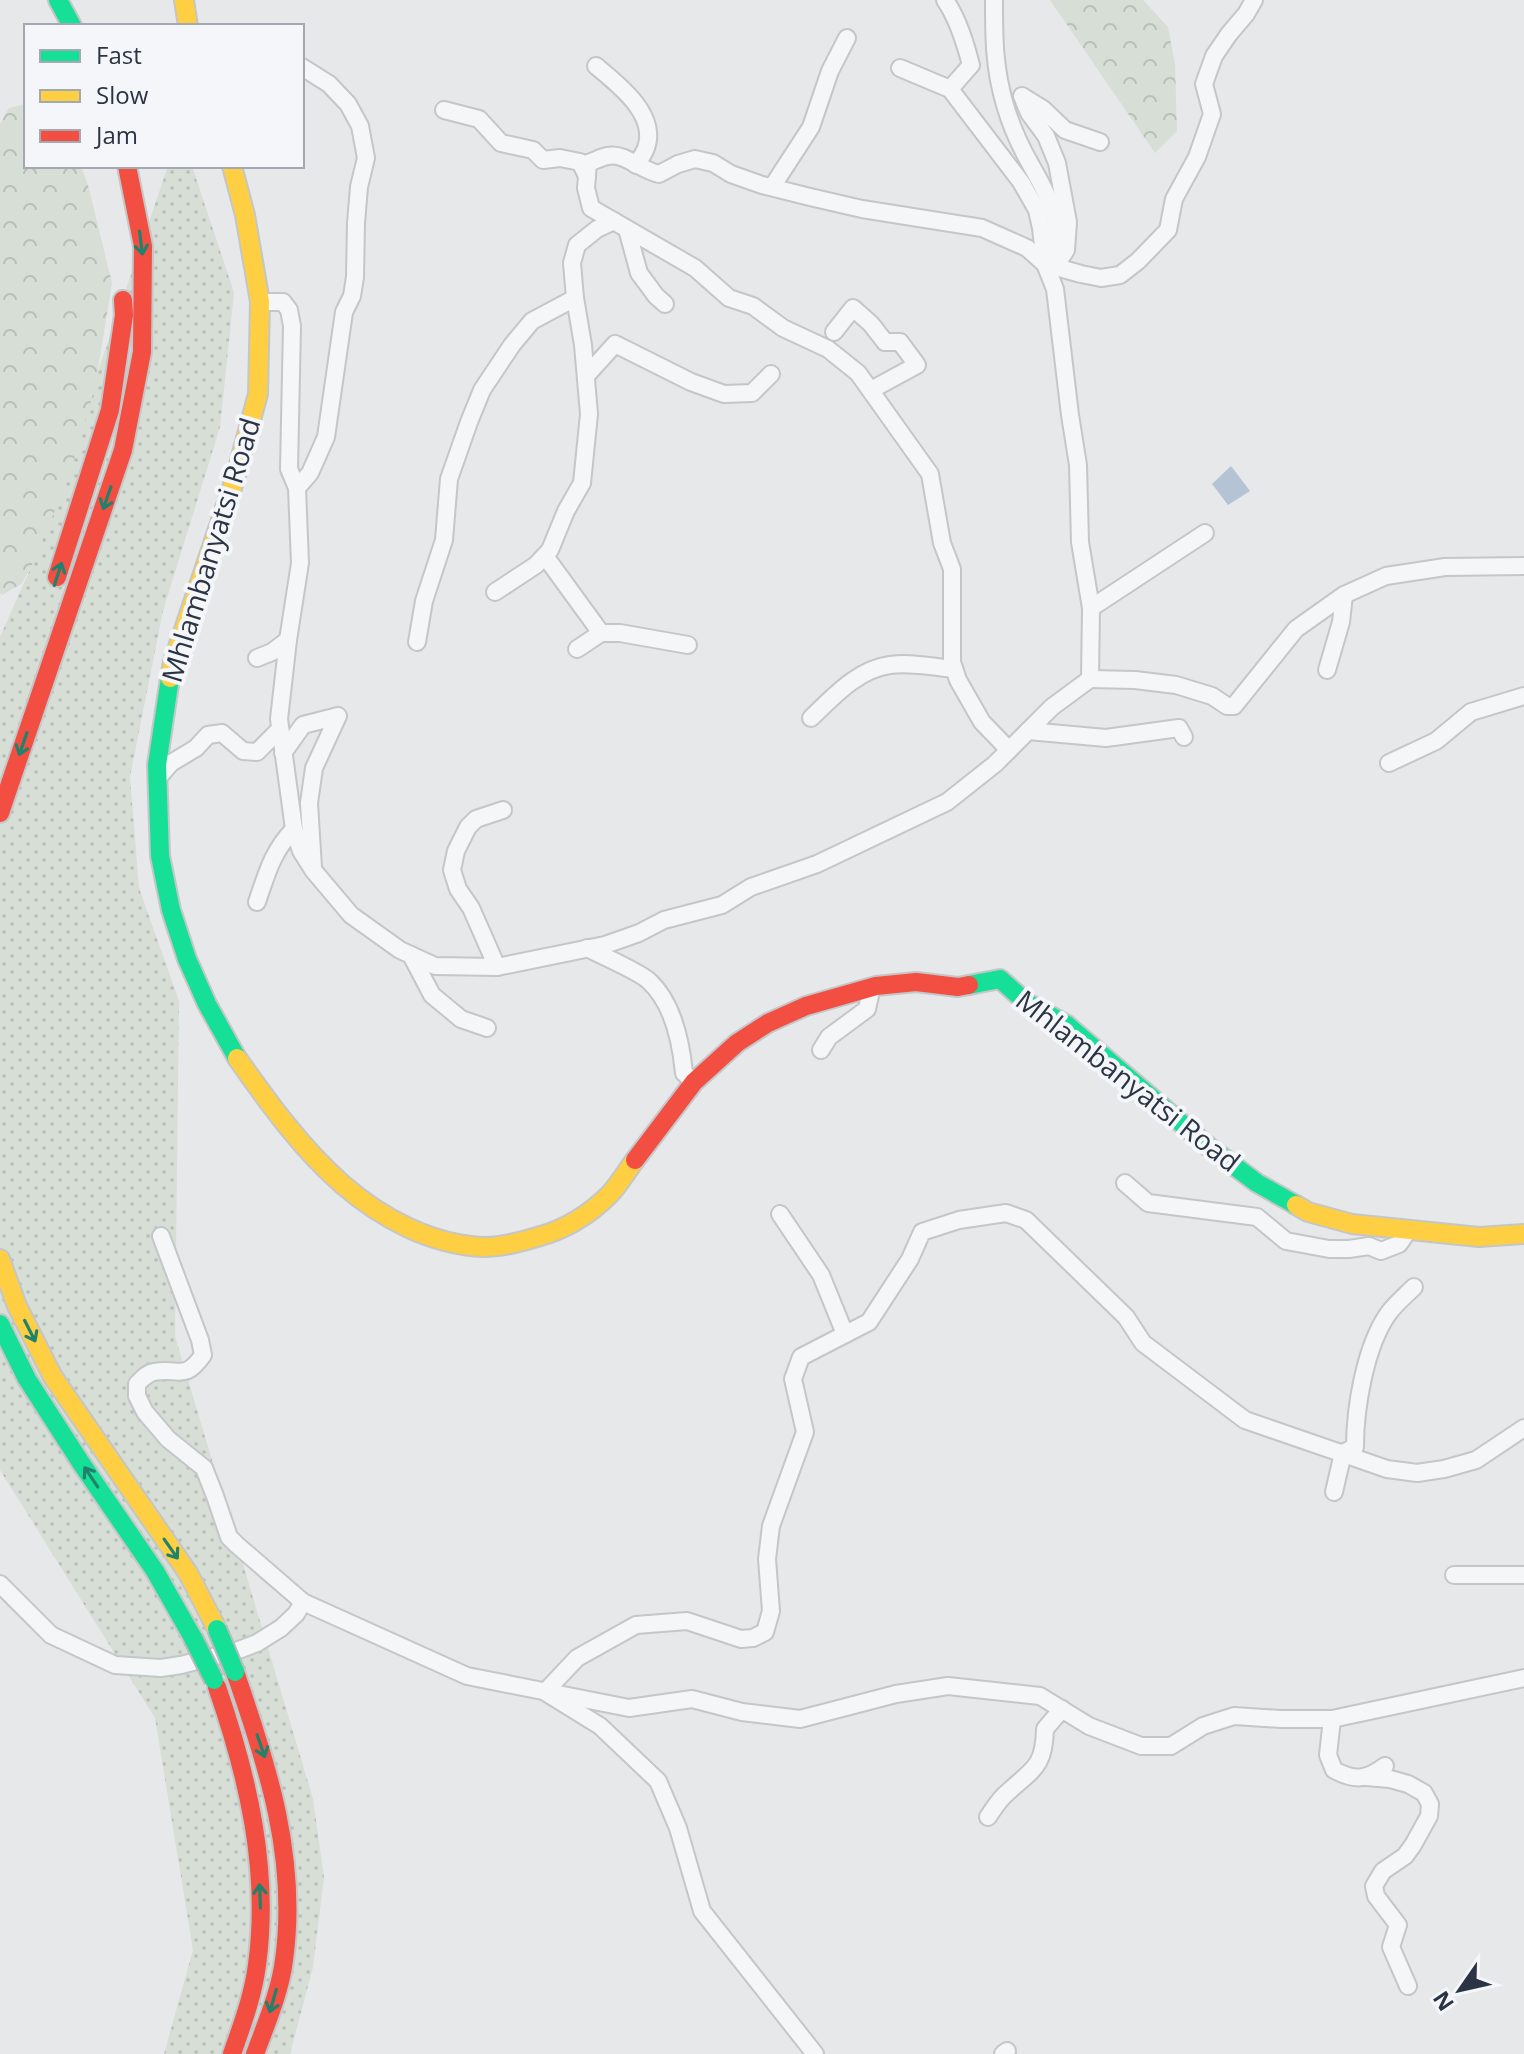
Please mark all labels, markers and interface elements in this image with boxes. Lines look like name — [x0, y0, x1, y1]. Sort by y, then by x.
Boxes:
legend — [24, 24, 304, 168]
text: Fast — [96, 38, 142, 71]
text: Slow — [96, 78, 149, 111]
text: Jam — [94, 118, 138, 151]
one-way arrow — [134, 229, 149, 255]
street label: Mhlambanyatsi Road — [152, 413, 268, 687]
one-way arrow — [99, 485, 114, 510]
one-way arrow — [52, 562, 67, 587]
one-way arrow — [15, 731, 30, 756]
street label: Mhlambanyatsi Road — [1009, 981, 1249, 1180]
one-way arrow — [22, 1319, 38, 1342]
one-way arrow — [83, 1467, 99, 1489]
one-way arrow — [163, 1537, 179, 1559]
one-way arrow — [254, 1733, 269, 1758]
one-way arrow — [253, 1883, 268, 1910]
north arrow — [1420, 1950, 1500, 2030]
text: N — [1425, 1986, 1460, 2018]
one-way arrow — [265, 1987, 280, 2013]

